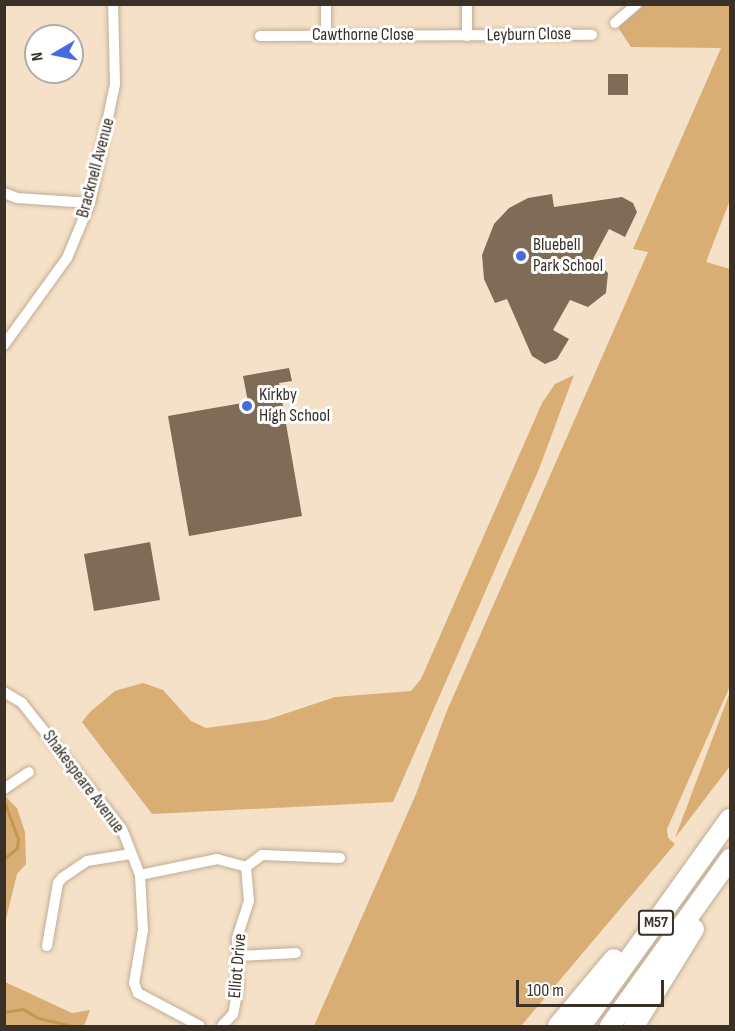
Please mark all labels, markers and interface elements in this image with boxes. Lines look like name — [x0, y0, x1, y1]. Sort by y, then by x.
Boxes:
street label: Leyburn Close — [487, 23, 571, 47]
north arrow — [24, 24, 84, 84]
street label: Cawthorne Close — [312, 24, 414, 46]
text: N — [28, 51, 48, 62]
street label: Bracknell Avenue — [72, 116, 120, 220]
place label: Bluebell Park School — [533, 235, 603, 278]
marker: Bluebell Park School — [514, 249, 528, 263]
place label: Kirkby High School — [259, 385, 330, 428]
marker: Kirkby High School — [240, 399, 254, 413]
street label: Shakespeare Avenue — [37, 726, 129, 838]
road number: M57 — [636, 910, 676, 936]
street label: Elliot Drive — [224, 933, 252, 999]
scale bar — [519, 968, 668, 1006]
text: 100 m — [527, 980, 564, 1001]

